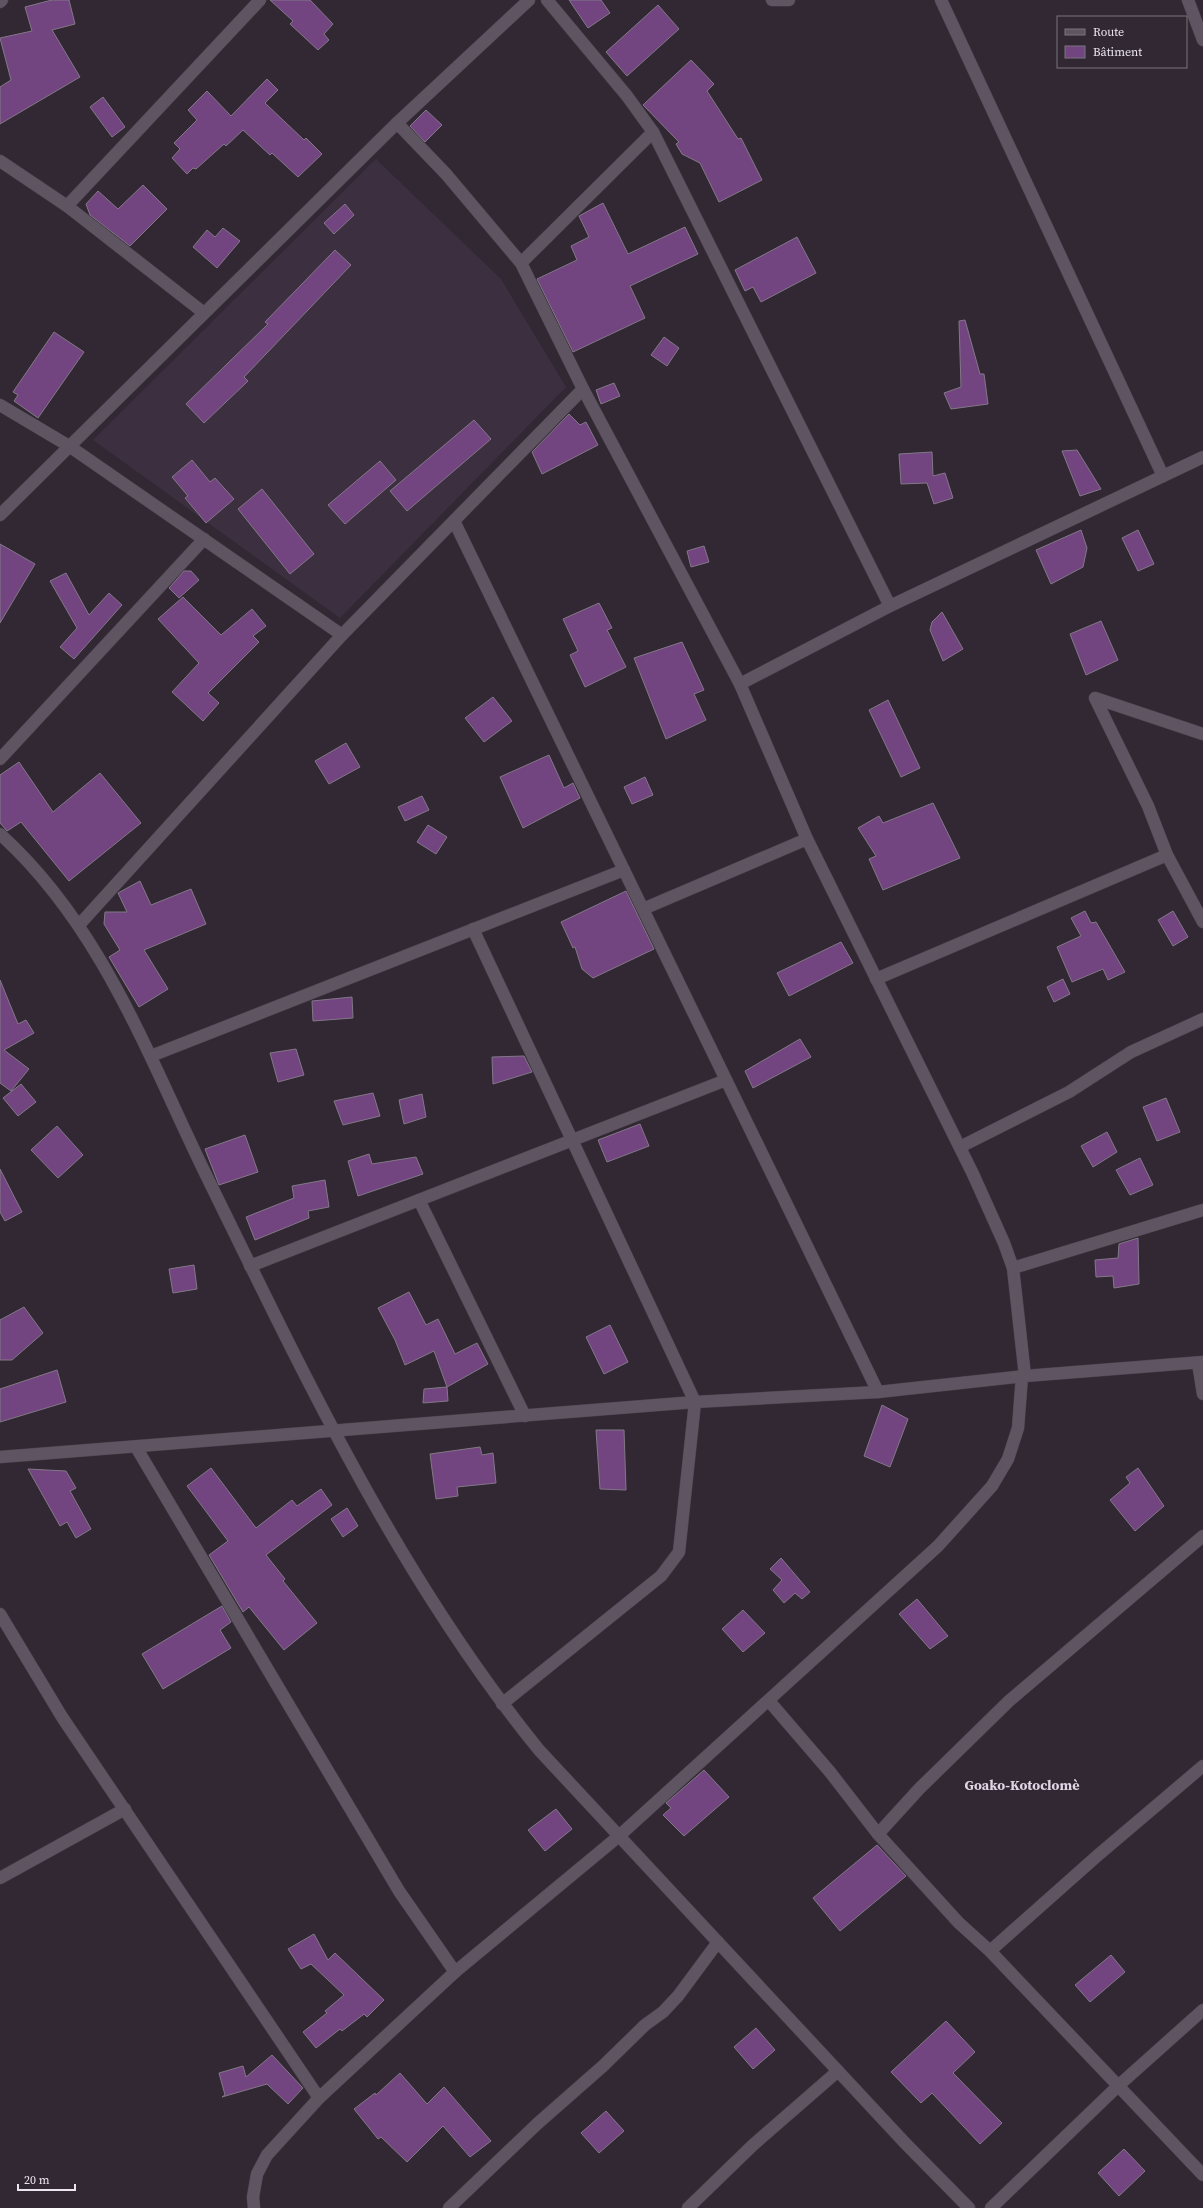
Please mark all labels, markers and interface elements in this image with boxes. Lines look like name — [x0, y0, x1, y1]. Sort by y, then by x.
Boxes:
legend — [1057, 16, 1187, 68]
text: Route — [1093, 24, 1124, 40]
text: Bâtiment — [1093, 44, 1142, 60]
district label: Goako-Kotoclomè — [964, 1775, 1080, 1795]
scale bar — [18, 2166, 75, 2192]
text: 20 m — [24, 2172, 50, 2188]

